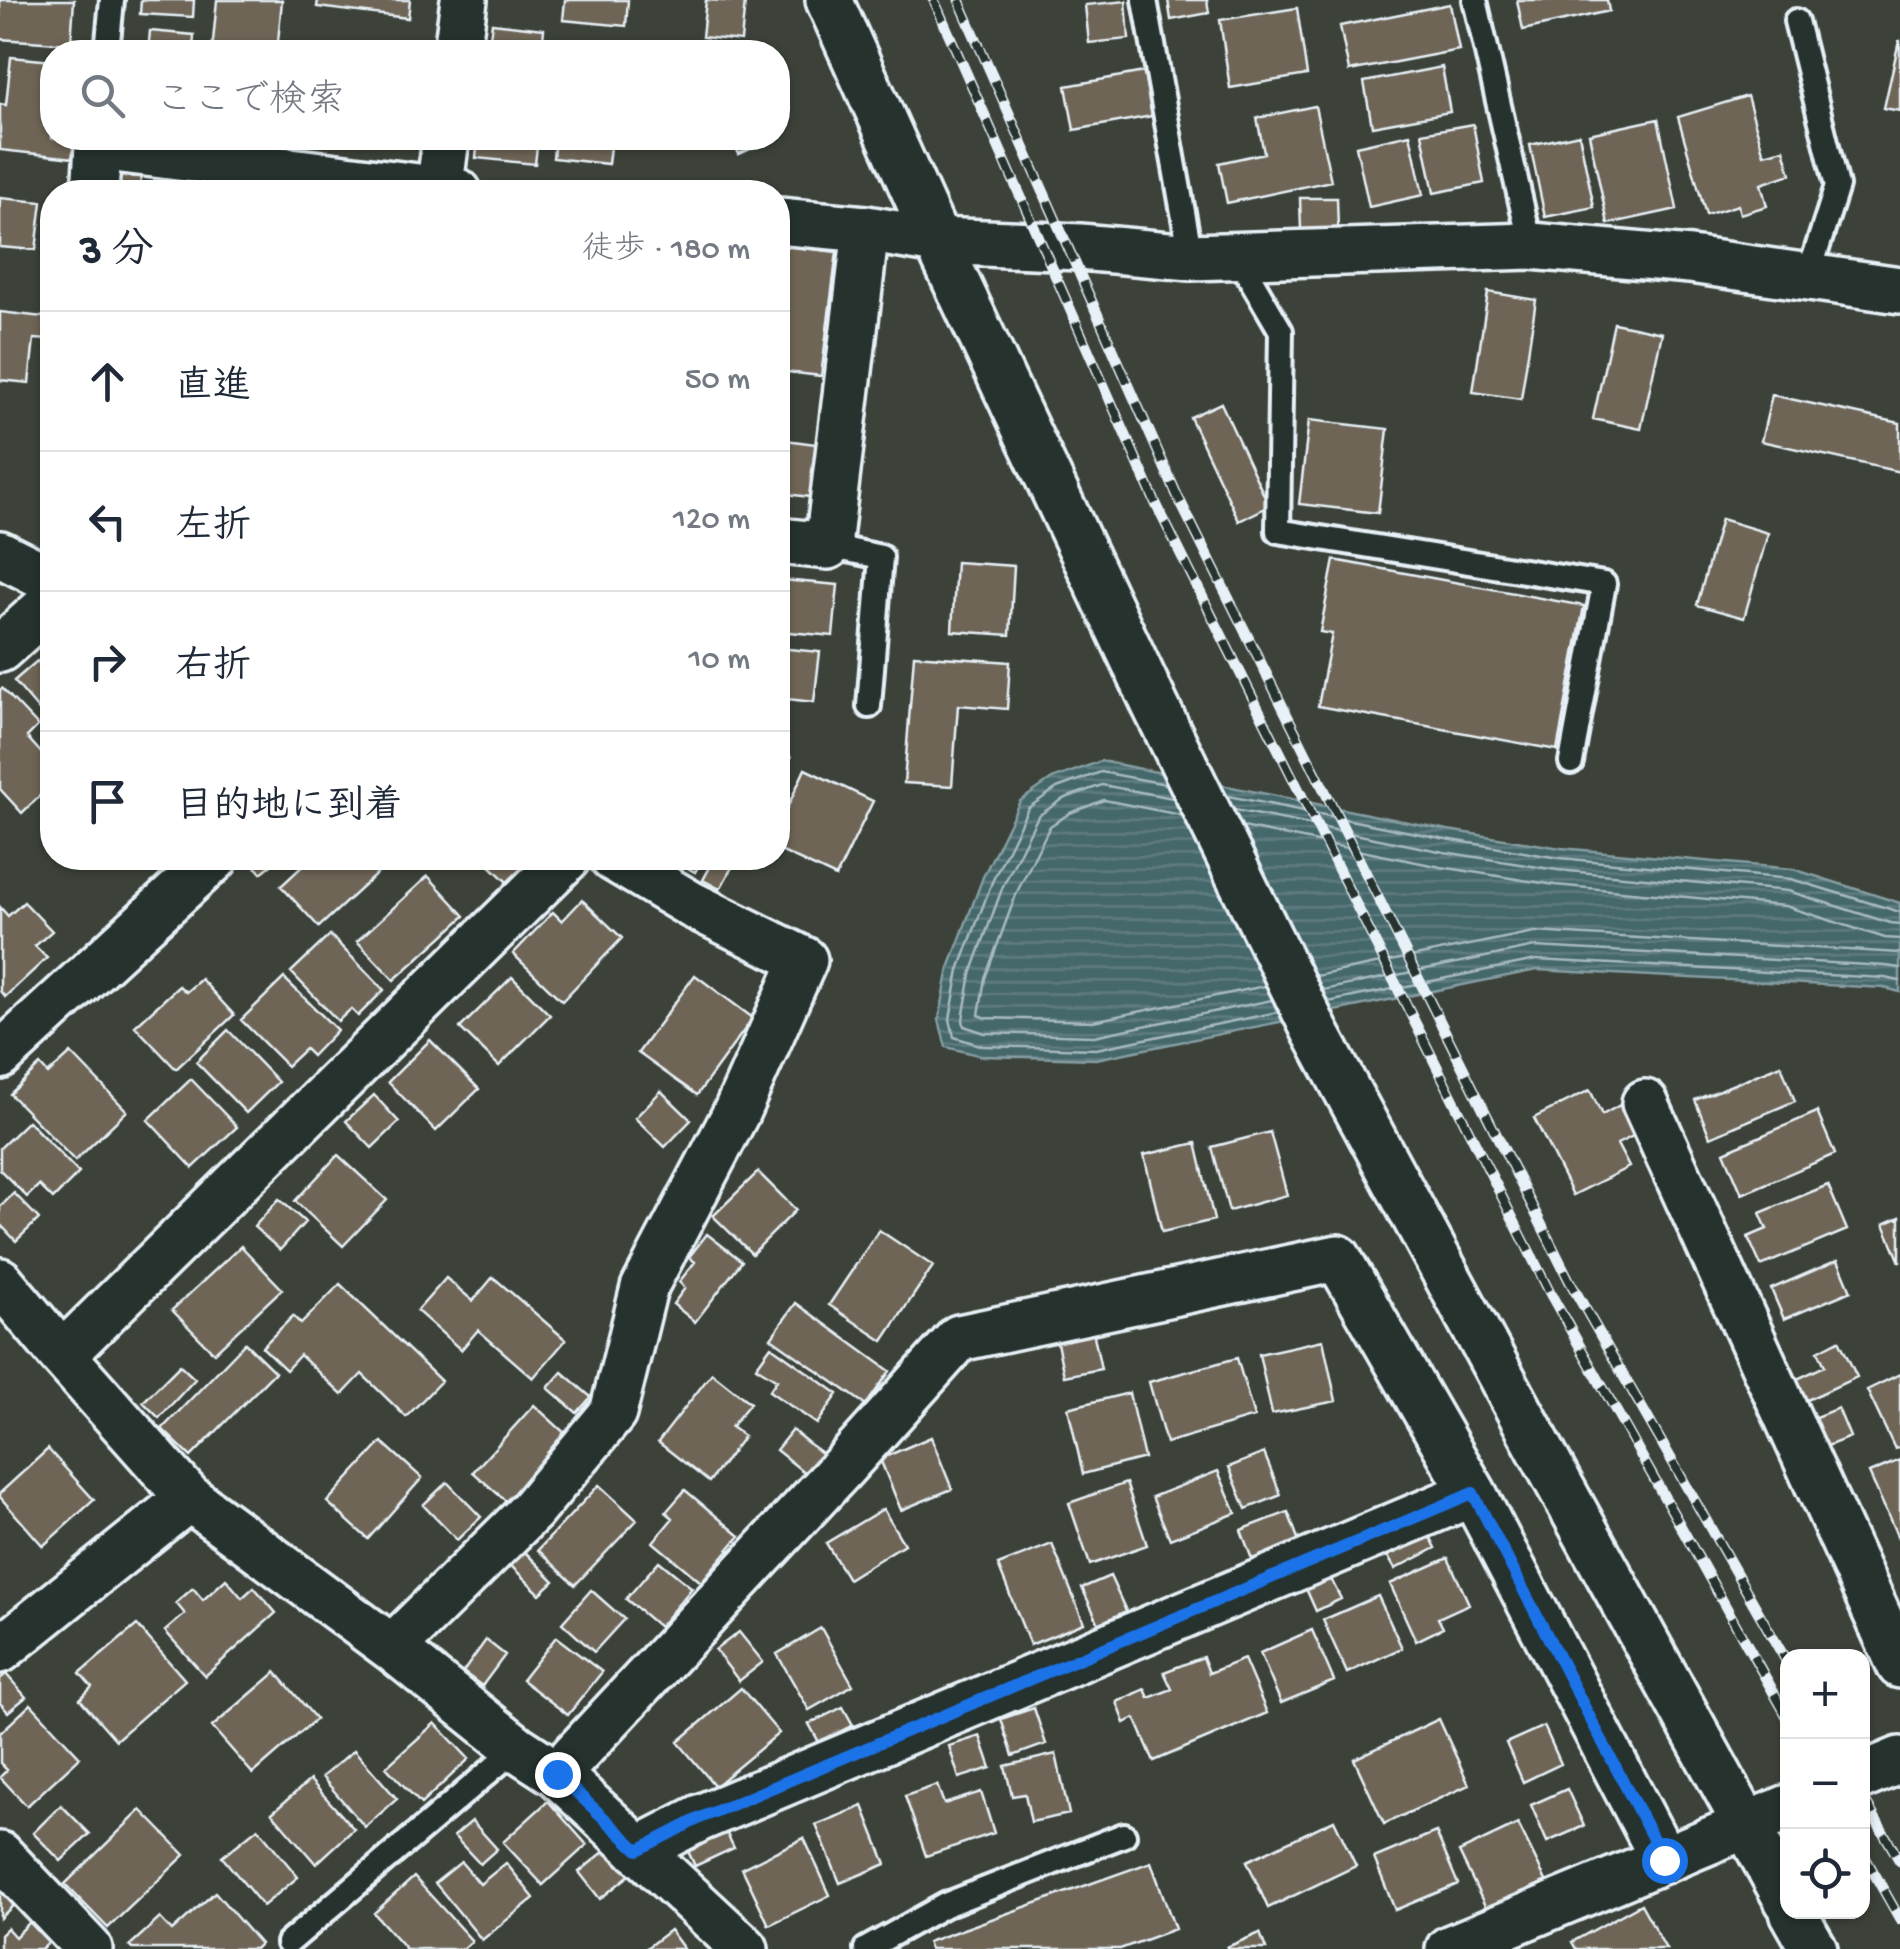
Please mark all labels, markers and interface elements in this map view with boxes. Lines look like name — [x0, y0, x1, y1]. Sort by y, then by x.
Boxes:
search box — [40, 40, 790, 150]
icon: search — [75, 68, 130, 123]
text: ここで検索 — [155, 81, 345, 125]
text: 3 分 — [80, 229, 154, 278]
text: 徒歩 · 180 m — [582, 232, 750, 270]
icon: ahead — [80, 354, 135, 409]
text: 50 m — [685, 362, 750, 400]
text: 直進 — [175, 367, 251, 411]
icon: left — [80, 494, 135, 549]
text: 120 m — [673, 502, 750, 540]
text: 左折 — [175, 507, 251, 551]
icon: right — [80, 634, 135, 689]
text: 10 m — [689, 642, 750, 680]
text: 右折 — [175, 647, 251, 691]
icon: arrive — [80, 774, 135, 829]
text: 目的地に到着 — [175, 787, 403, 831]
map controls — [1780, 1649, 1870, 1919]
button: + — [1780, 1649, 1870, 1739]
button: − — [1780, 1739, 1870, 1829]
route end — [535, 1752, 581, 1798]
button: locate — [1780, 1829, 1870, 1919]
route start — [1642, 1838, 1688, 1884]

